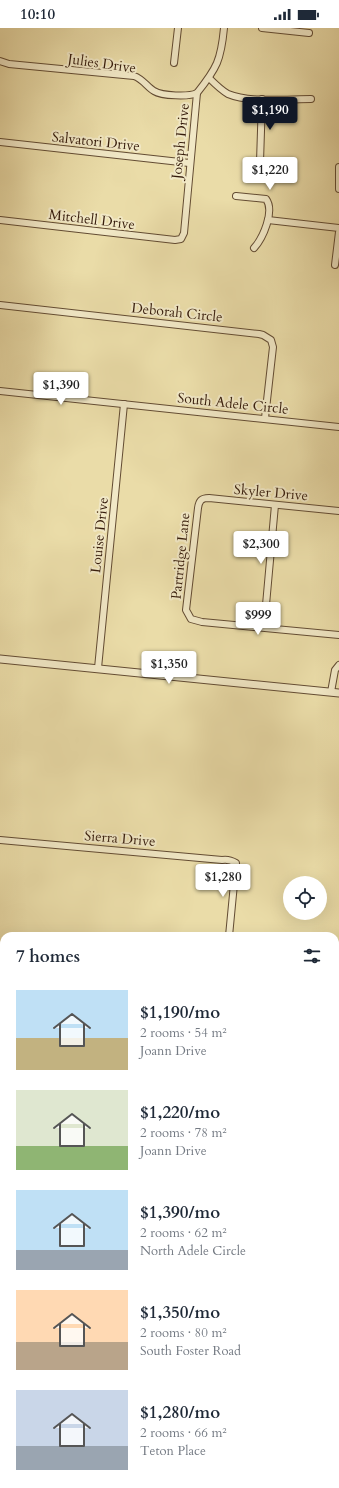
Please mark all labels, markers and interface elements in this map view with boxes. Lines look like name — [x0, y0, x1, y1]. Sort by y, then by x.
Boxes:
text: 10:10 — [20, 4, 55, 24]
street label: Julies Drive — [65, 49, 137, 78]
pin: $1,190 — [237, 97, 303, 131]
text: $1,190 — [251, 101, 289, 119]
street label: Joseph Drive — [167, 102, 194, 182]
street label: Salvatori Drive — [51, 127, 141, 156]
pin: $1,220 — [237, 157, 303, 191]
text: $1,220 — [251, 161, 289, 179]
street label: Mitchell Drive — [48, 205, 136, 234]
street label: Deborah Circle — [130, 298, 223, 327]
pin: $1,390 — [28, 372, 94, 406]
text: $1,390 — [42, 376, 80, 394]
street label: South Adele Circle — [176, 388, 289, 419]
street label: Skyler Drive — [233, 480, 309, 505]
street label: Louise Drive — [86, 496, 113, 574]
street label: Partridge Lane — [166, 512, 195, 600]
pin: $2,300 — [228, 531, 294, 565]
text: $2,300 — [242, 535, 280, 553]
pin: $999 — [234, 602, 282, 636]
text: $999 — [245, 606, 271, 624]
pin: $1,350 — [136, 651, 202, 685]
text: $1,350 — [150, 655, 188, 673]
street label: Sierra Drive — [84, 826, 156, 851]
pin: $1,280 — [190, 864, 256, 898]
text: $1,280 — [204, 868, 242, 886]
map controls — [283, 876, 327, 920]
button: locate — [283, 876, 327, 920]
text: 7 homes — [16, 945, 80, 968]
icon: filters — [301, 945, 323, 967]
text: $1,190/mo — [140, 1001, 220, 1024]
icon: home — [48, 1006, 96, 1054]
text: 2 rooms · 54 m² — [140, 1024, 227, 1042]
text: Joann Drive — [140, 1042, 207, 1060]
text: $1,220/mo — [140, 1101, 220, 1124]
icon: home — [48, 1106, 96, 1154]
text: 2 rooms · 78 m² — [140, 1124, 227, 1142]
text: Joann Drive — [140, 1142, 207, 1160]
text: $1,390/mo — [140, 1201, 220, 1224]
icon: home — [48, 1206, 96, 1254]
text: 2 rooms · 62 m² — [140, 1224, 227, 1242]
text: North Adele Circle — [140, 1242, 246, 1260]
text: $1,350/mo — [140, 1301, 220, 1324]
icon: home — [48, 1306, 96, 1354]
text: 2 rooms · 80 m² — [140, 1324, 227, 1342]
text: South Foster Road — [140, 1342, 241, 1360]
text: $1,280/mo — [140, 1401, 220, 1424]
icon: home — [48, 1406, 96, 1454]
text: 2 rooms · 66 m² — [140, 1424, 227, 1442]
text: Teton Place — [140, 1442, 206, 1460]

